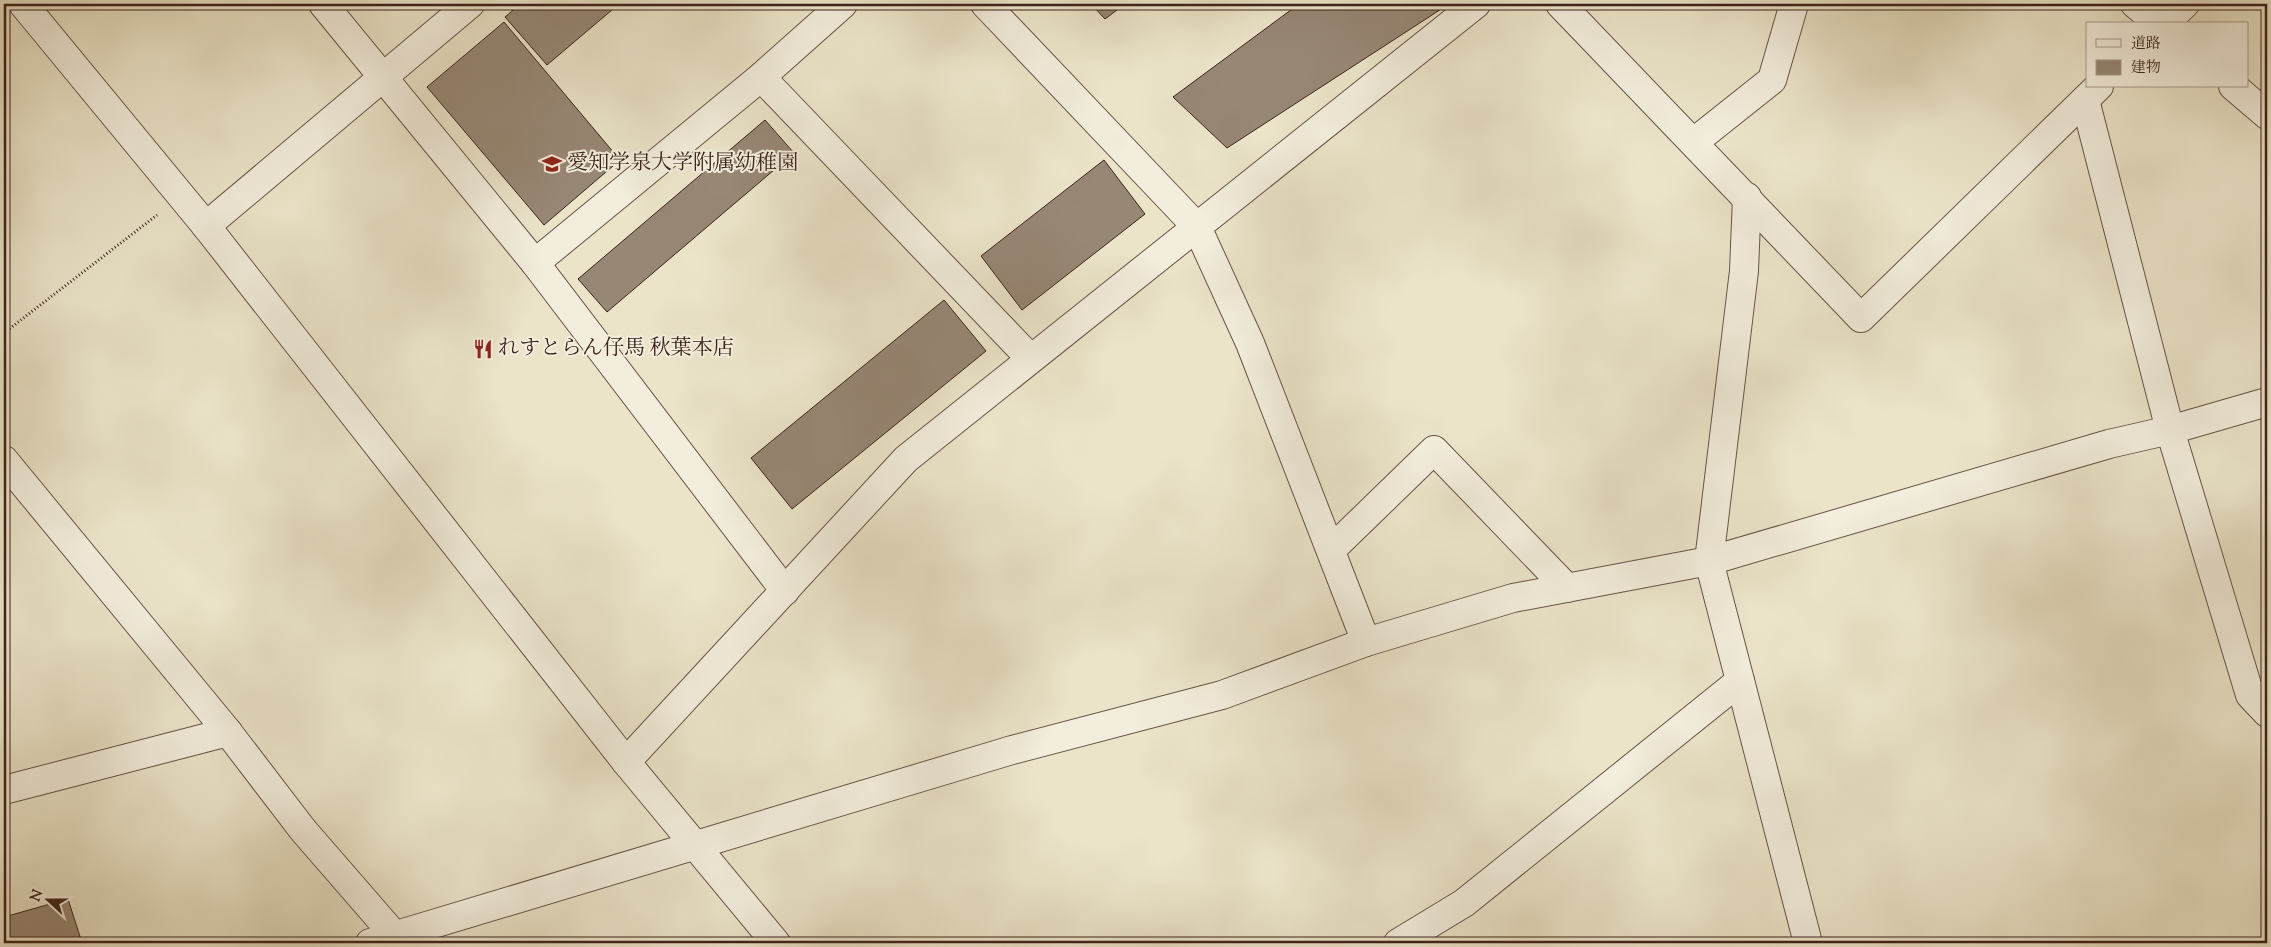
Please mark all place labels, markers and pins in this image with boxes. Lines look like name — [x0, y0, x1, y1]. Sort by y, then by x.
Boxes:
place label: 愛知学泉大学附属幼稚園 — [567, 149, 798, 179]
school or university icon: 愛知学泉大学附属幼稚園 — [541, 153, 563, 175]
place label: れすとらん仔馬 秋葉本店 — [498, 334, 733, 364]
restaurant icon: れすとらん仔馬 秋葉本店 — [472, 338, 494, 360]

